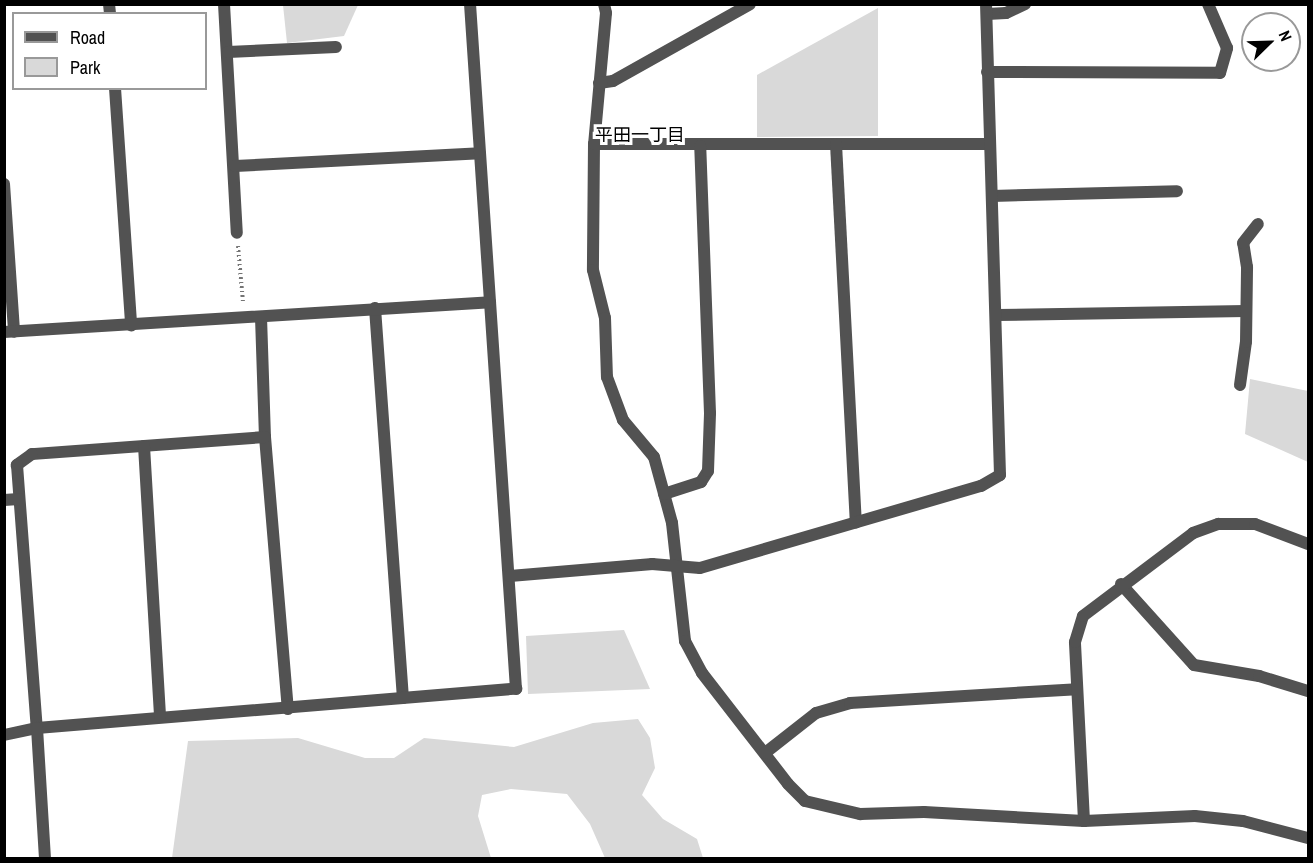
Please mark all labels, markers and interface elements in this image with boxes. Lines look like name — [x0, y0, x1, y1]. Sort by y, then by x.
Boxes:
legend — [12, 12, 207, 90]
north arrow — [1241, 12, 1301, 72]
text: Road — [70, 25, 105, 50]
text: N — [1274, 27, 1298, 44]
text: Park — [70, 55, 100, 80]
district label: 平田一丁目 — [595, 124, 685, 146]

